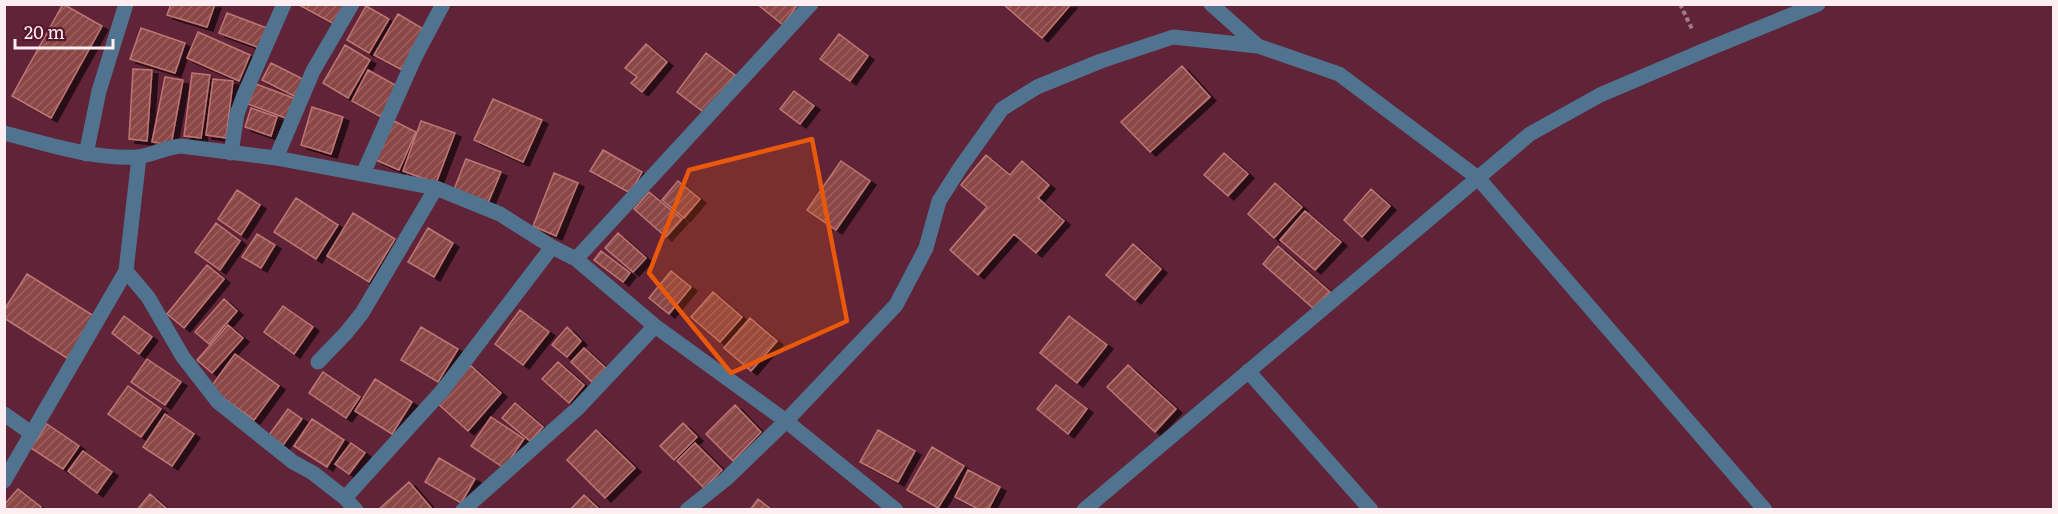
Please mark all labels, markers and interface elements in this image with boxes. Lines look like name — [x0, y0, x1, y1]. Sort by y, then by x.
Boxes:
scale bar — [15, 12, 112, 50]
text: 20 m — [24, 18, 65, 45]

